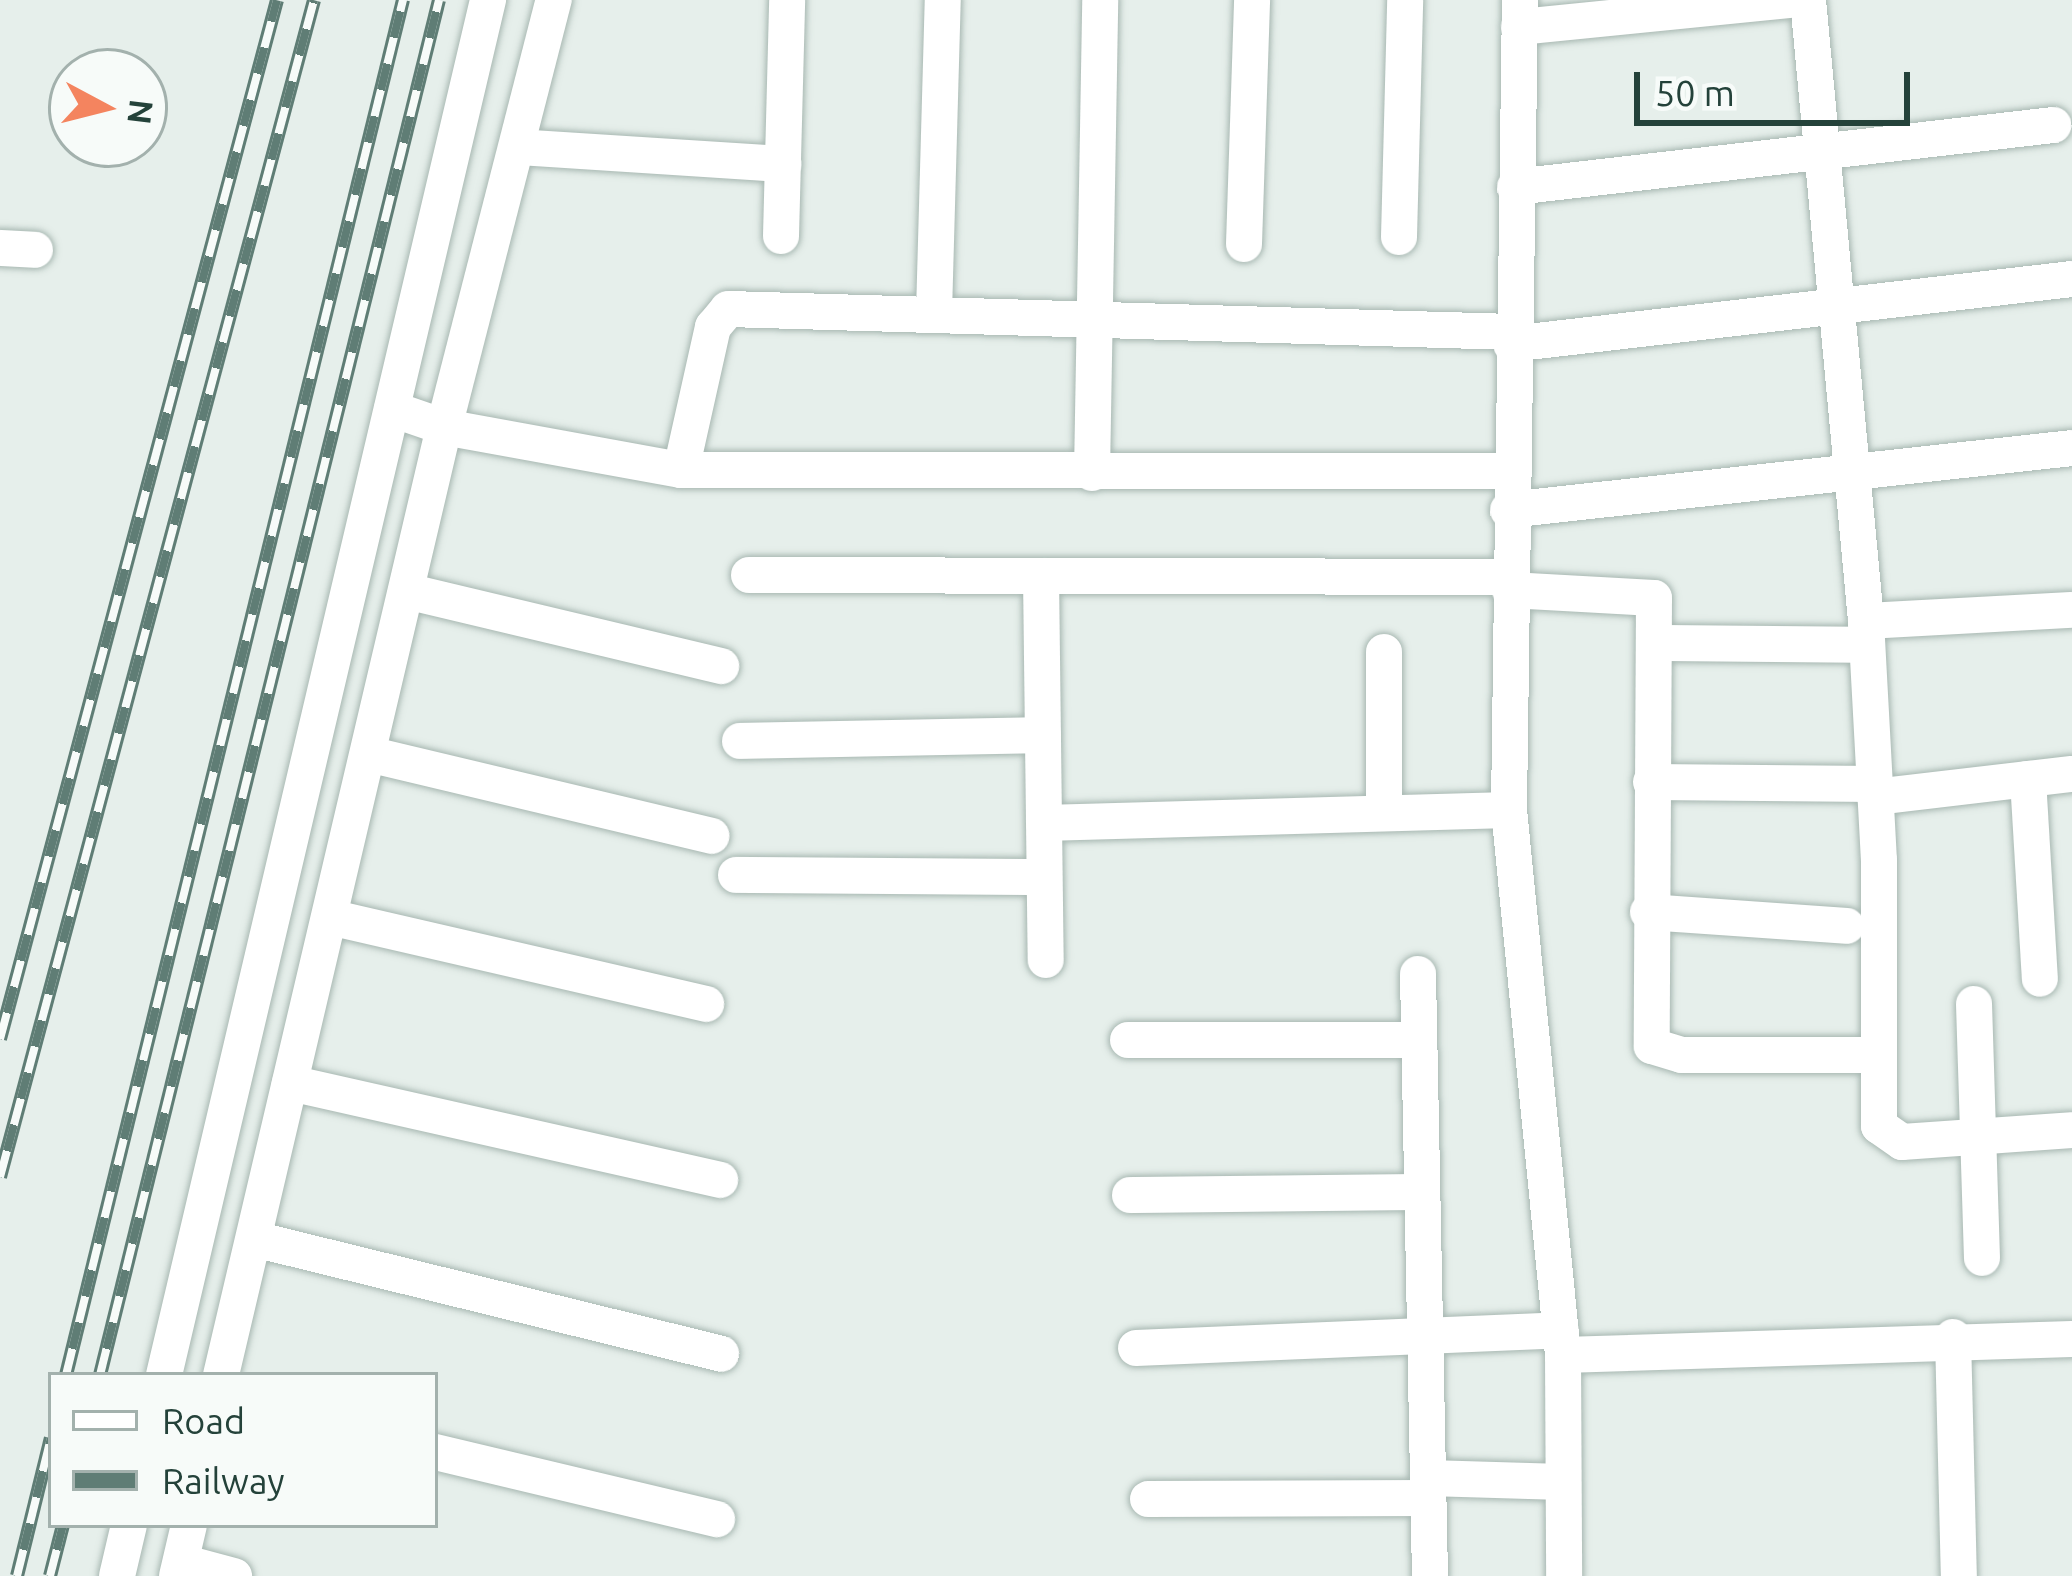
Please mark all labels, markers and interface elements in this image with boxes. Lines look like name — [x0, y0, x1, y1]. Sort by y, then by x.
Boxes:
north arrow — [48, 48, 168, 168]
scale bar — [1640, 48, 1916, 122]
text: 50 m — [1655, 72, 1735, 113]
text: N — [121, 98, 161, 127]
legend — [48, 1372, 438, 1528]
text: Road — [162, 1400, 245, 1441]
text: Railway — [162, 1460, 285, 1501]

